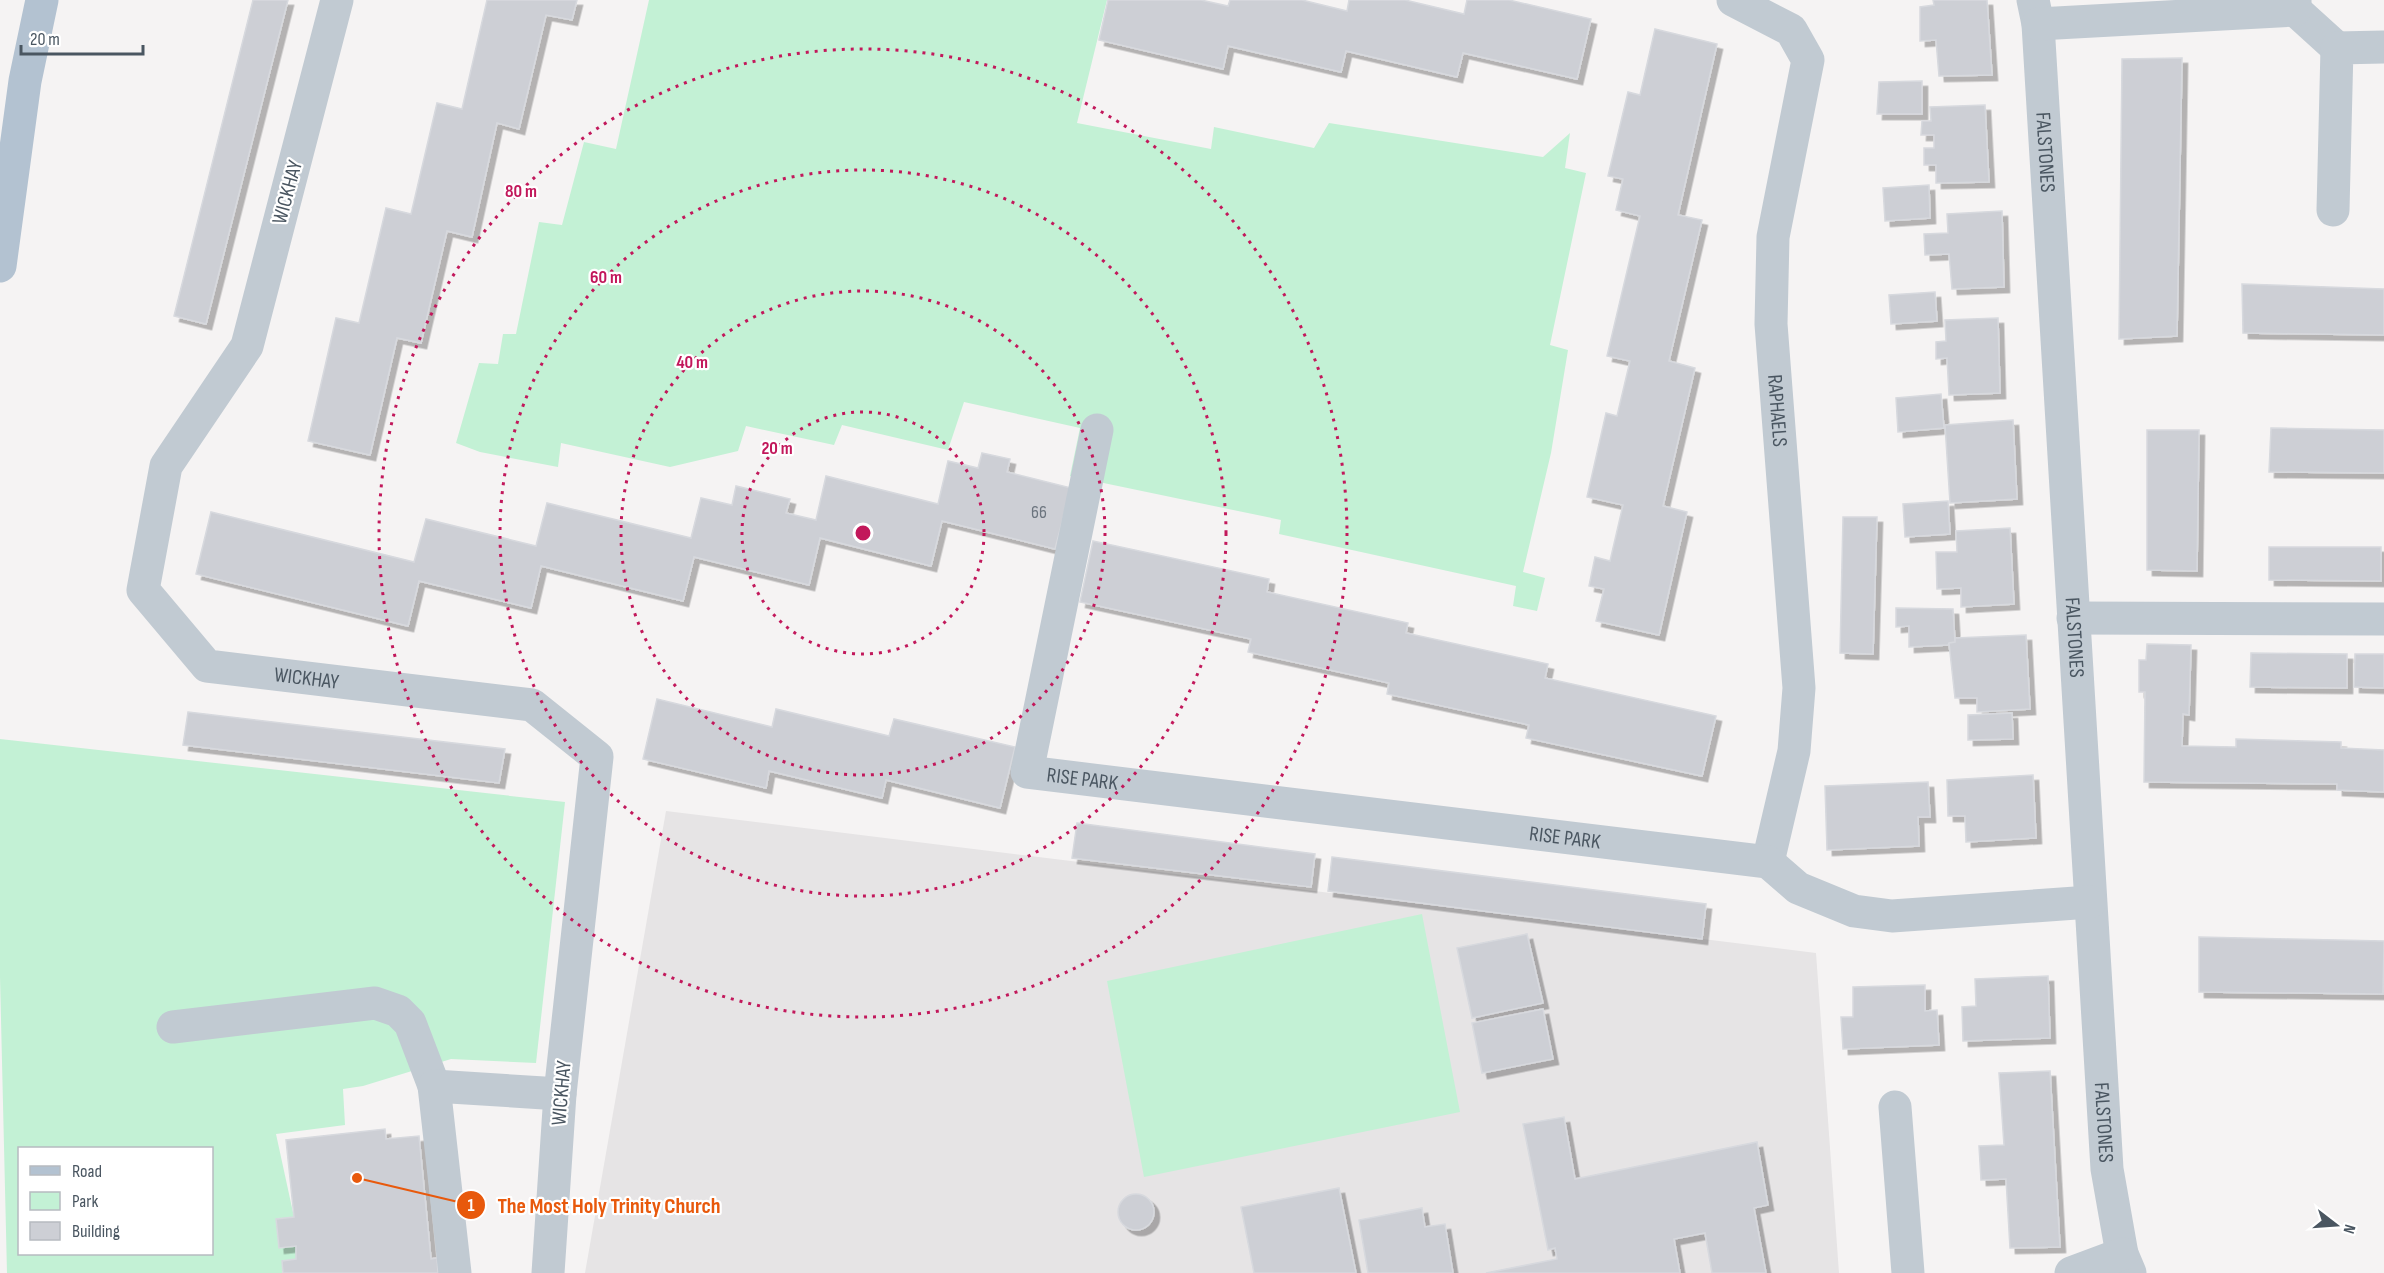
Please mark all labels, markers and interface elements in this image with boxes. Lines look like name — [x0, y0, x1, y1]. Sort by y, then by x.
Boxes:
scale bar — [21, 18, 142, 56]
text: 20 m — [30, 29, 60, 50]
street label: FALSTONES — [2030, 111, 2060, 193]
street label: WICKHAY — [267, 157, 308, 227]
text: 80 m — [505, 181, 537, 202]
text: 60 m — [590, 267, 622, 288]
text: 40 m — [676, 352, 708, 373]
street label: RAPHAELS — [1762, 373, 1792, 448]
text: 20 m — [761, 438, 793, 459]
house number: 66 — [1031, 502, 1047, 523]
centre of rings — [853, 523, 873, 543]
street label: FALSTONES — [2060, 597, 2089, 678]
street label: WICKHAY — [273, 662, 340, 695]
street label: RISE PARK — [1045, 763, 1120, 796]
street label: RISE PARK — [1528, 821, 1602, 855]
street label: WICKHAY — [546, 1059, 577, 1127]
street label: FALSTONES — [2089, 1082, 2119, 1163]
legend — [18, 1147, 213, 1255]
text: Road — [72, 1161, 102, 1182]
callout: The Most Holy Trinity Church — [456, 1185, 733, 1225]
text: Park — [72, 1191, 98, 1212]
text: The Most Holy Trinity Church — [497, 1193, 721, 1220]
text: 1 — [467, 1195, 475, 1216]
north arrow — [2306, 1195, 2366, 1255]
text: Building — [72, 1221, 120, 1242]
text: N — [2339, 1222, 2359, 1236]

